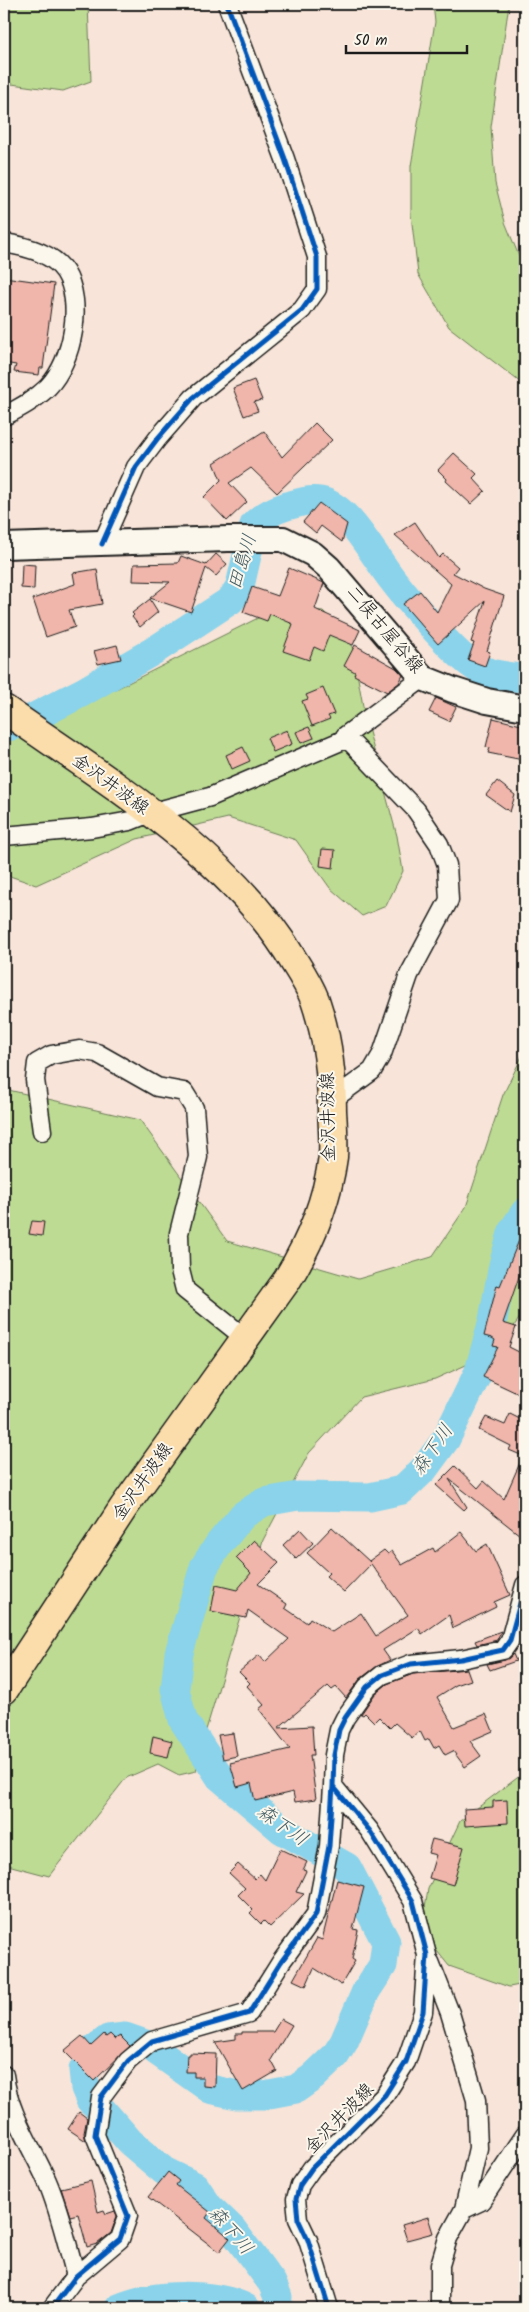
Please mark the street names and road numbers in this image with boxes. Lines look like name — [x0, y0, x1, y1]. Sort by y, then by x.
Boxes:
street label: 二俣古屋谷線 — [338, 579, 430, 681]
street label: 金沢井波線 — [65, 747, 155, 823]
street label: 金沢井波線 — [314, 1072, 344, 1162]
street label: 金沢井波線 — [105, 1437, 181, 1527]
street label: 金沢井波線 — [298, 2077, 382, 2161]

